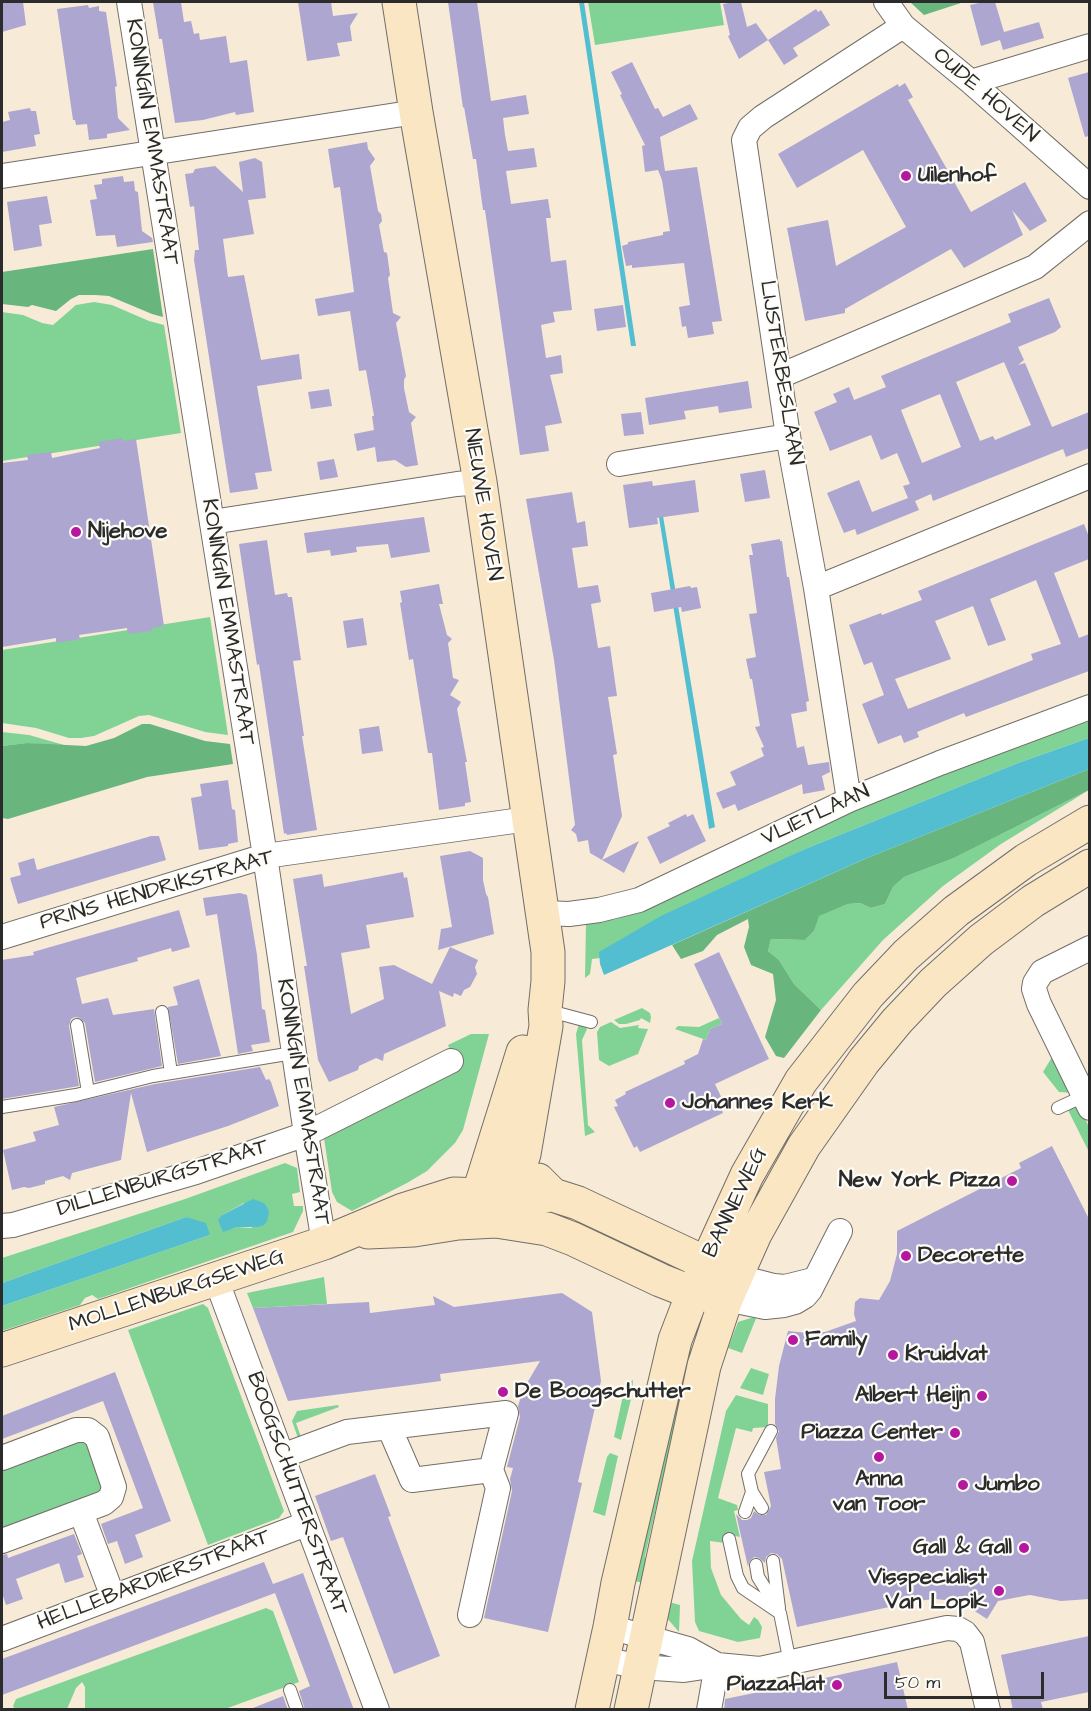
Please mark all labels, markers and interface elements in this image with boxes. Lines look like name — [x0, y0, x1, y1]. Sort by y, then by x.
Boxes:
street label: KONINGIN EMMASTRAAT — [118, 17, 184, 267]
street label: OUDE HOVEN — [927, 43, 1043, 149]
place label: Uilenhof — [918, 163, 996, 189]
marker: Uilenhof — [899, 169, 913, 183]
street label: LIJSTERBESLAAN — [752, 279, 808, 467]
street label: NIEUWE HOVEN — [457, 427, 507, 583]
street label: KONINGIN EMMASTRAAT — [194, 497, 260, 747]
place label: Nijehove — [88, 519, 168, 545]
marker: Nijehove — [69, 525, 83, 539]
street label: VLIETLAAN — [758, 779, 874, 853]
street label: PRINS HENDRIKSTRAAT — [37, 845, 277, 937]
street label: KONINGIN EMMASTRAAT — [269, 977, 335, 1227]
place label: Johannes Kerk — [682, 1090, 833, 1116]
marker: Johannes Kerk — [663, 1096, 677, 1110]
street label: DILLENBURGSTRAAT — [54, 1134, 272, 1224]
street label: BANNEWEG — [698, 1144, 774, 1262]
place label: New York Pizza — [839, 1168, 1000, 1194]
marker: New York Pizza — [1005, 1174, 1019, 1188]
place label: Decorette — [918, 1243, 1024, 1269]
street label: MOLLENBURGSEWEG — [66, 1245, 288, 1339]
marker: Decorette — [899, 1249, 913, 1263]
place label: Family — [805, 1327, 867, 1353]
marker: Family — [786, 1333, 800, 1347]
place label: Kruidvat — [905, 1342, 988, 1368]
marker: Kruidvat — [886, 1348, 900, 1362]
street label: BOOGSCHUTTERSTRAAT — [240, 1369, 352, 1619]
place label: De Boogschutter — [515, 1379, 691, 1405]
place label: Albert Heijn — [855, 1383, 970, 1409]
marker: De Boogschutter — [496, 1385, 510, 1399]
marker: Albert Heijn — [975, 1389, 989, 1403]
place label: Piazza Center — [801, 1420, 943, 1446]
marker: Piazza Center — [948, 1426, 962, 1440]
marker: Anna van Toor — [872, 1450, 886, 1464]
place label: Anna van Toor — [832, 1467, 926, 1518]
place label: Jumbo — [975, 1472, 1040, 1498]
marker: Jumbo — [956, 1478, 970, 1492]
street label: HELLEBARDIERSTRAAT — [34, 1524, 274, 1638]
place label: Gall & Gall — [913, 1535, 1012, 1561]
marker: Gall & Gall — [1017, 1541, 1031, 1555]
place label: Visspecialist Van Lopik — [868, 1565, 987, 1616]
marker: Visspecialist Van Lopik — [992, 1584, 1006, 1598]
scale bar — [887, 1660, 1048, 1698]
text: 50 m — [895, 1670, 940, 1695]
place label: Piazzaflat — [727, 1672, 825, 1698]
marker: Piazzaflat — [830, 1678, 844, 1692]

